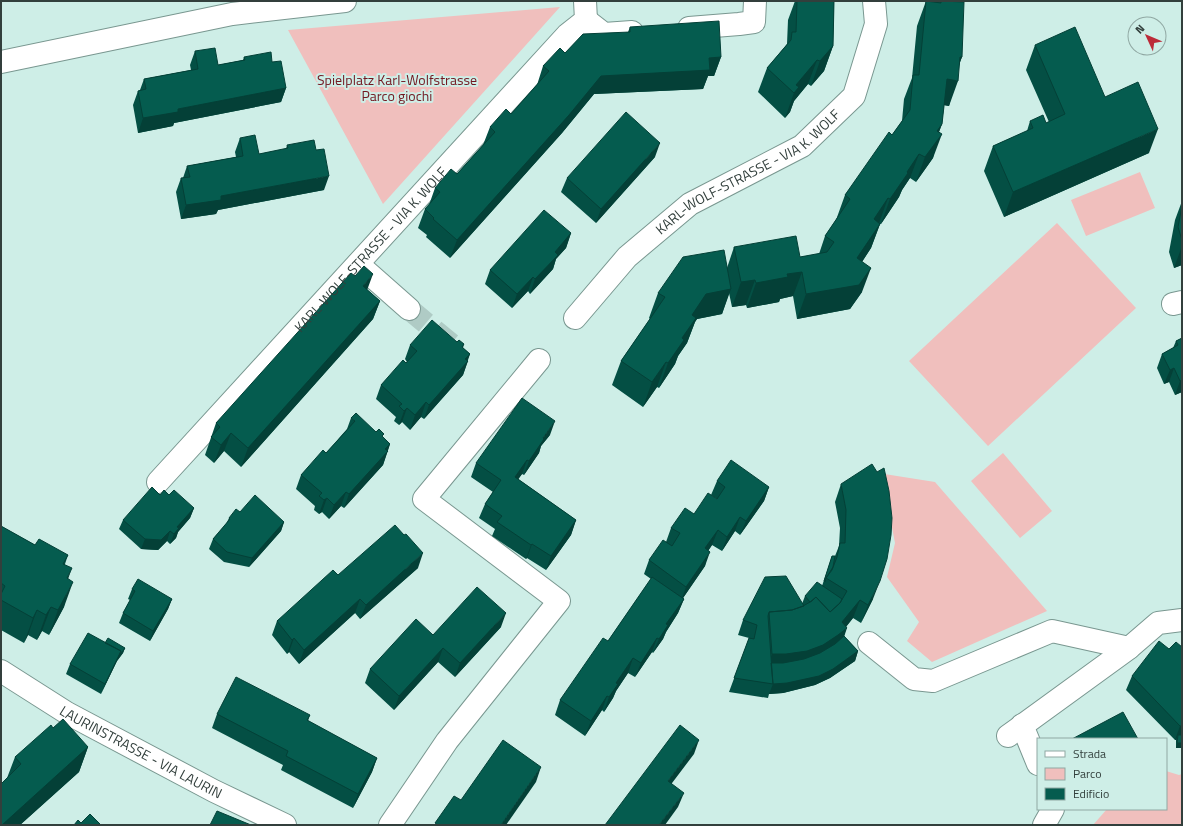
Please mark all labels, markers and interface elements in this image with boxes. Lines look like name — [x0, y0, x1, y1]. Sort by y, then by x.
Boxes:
north arrow — [1127, 16, 1167, 56]
text: N — [1131, 21, 1148, 37]
park label: Spielplatz Karl-Wolfstrasse Parco giochi — [317, 69, 477, 106]
street label: KARL-WOLF-STRASSE - VIA K. WOLF — [650, 104, 844, 239]
street label: KARL-WOLF-STRASSE - VIA K. WOLF — [289, 162, 452, 337]
street label: LAURINSTRASSE - VIA LAURIN — [56, 700, 226, 803]
legend — [1037, 738, 1167, 810]
text: Strada — [1073, 744, 1106, 763]
text: Parco — [1073, 764, 1102, 783]
text: Edificio — [1073, 784, 1109, 803]

